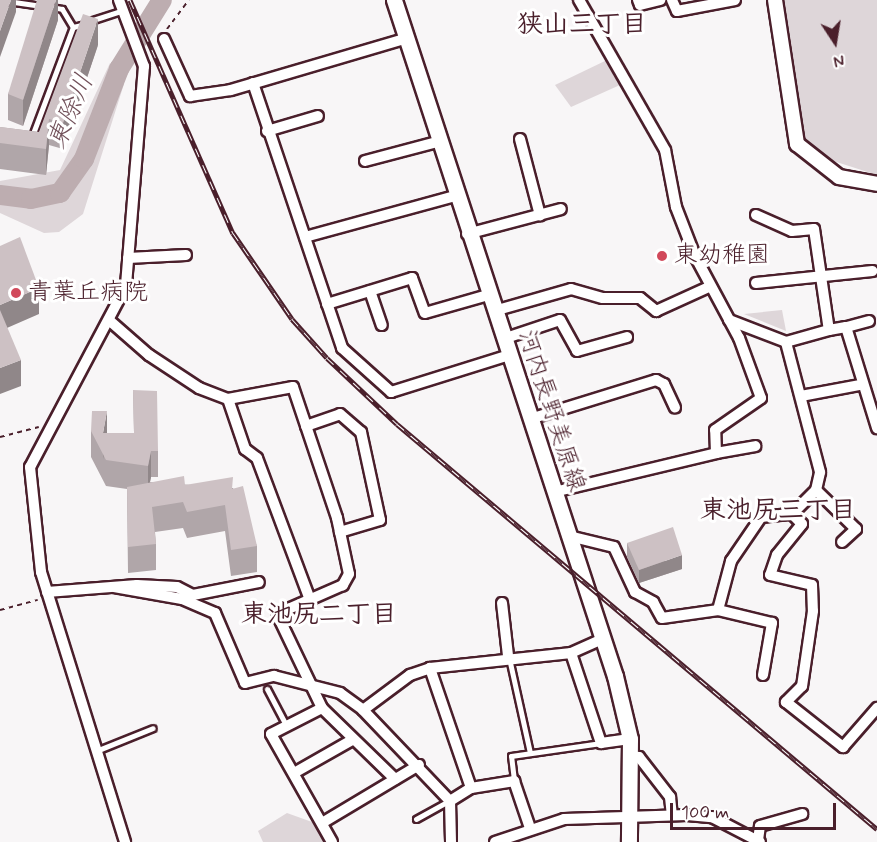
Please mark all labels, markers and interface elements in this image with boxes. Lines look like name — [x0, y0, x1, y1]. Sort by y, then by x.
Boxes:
district label: 狭山三丁目 — [517, 10, 647, 42]
north arrow — [805, 12, 865, 72]
text: N — [831, 49, 846, 71]
water label: 東除川 — [42, 70, 102, 154]
place label: 東幼稚園 — [674, 242, 770, 270]
marker: 東幼稚園 — [655, 249, 669, 263]
place label: 青葉丘病院 — [28, 279, 148, 307]
marker: 青葉丘病院 — [9, 286, 23, 300]
street label: 河内長野美原線 — [511, 327, 591, 495]
district label: 東池尻三丁目 — [700, 496, 856, 528]
district label: 東池尻二丁目 — [241, 600, 397, 632]
scale bar — [673, 791, 840, 829]
text: 100 m — [681, 801, 729, 825]

